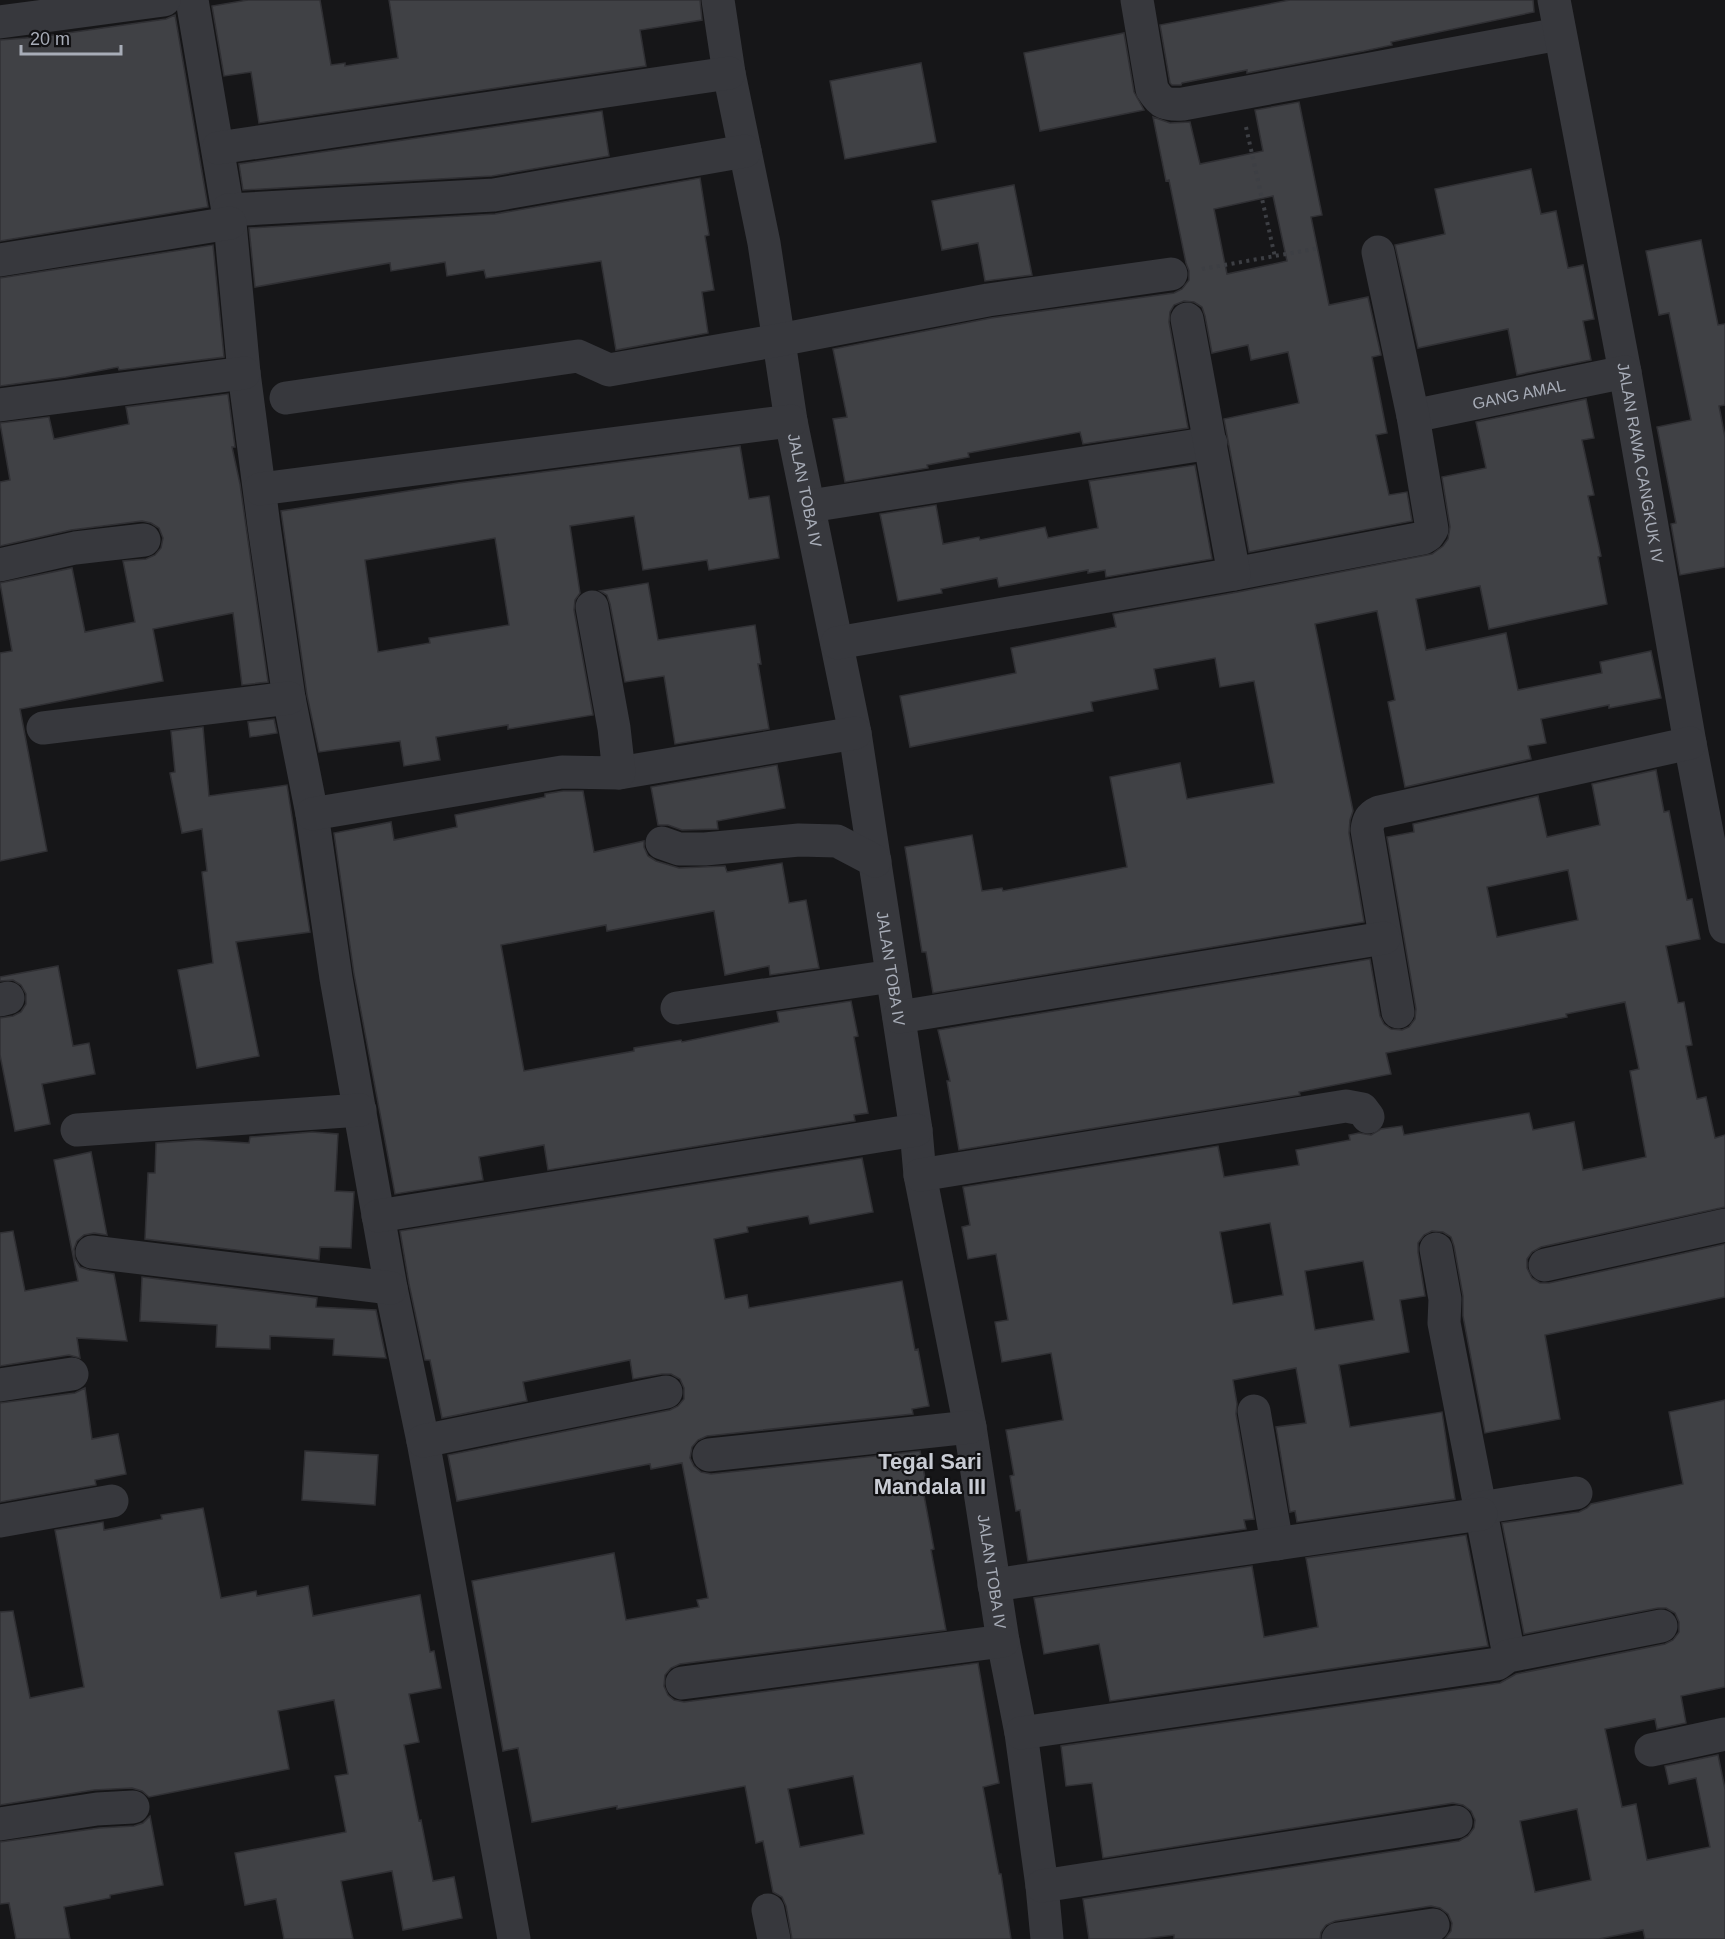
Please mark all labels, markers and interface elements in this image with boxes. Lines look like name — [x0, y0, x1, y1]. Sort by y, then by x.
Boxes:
scale bar — [21, 18, 122, 56]
text: 20 m — [30, 29, 70, 49]
street label: JALAN RAWA CANGKUK IV — [1615, 361, 1667, 565]
street label: GANG AMAL — [1471, 376, 1567, 412]
street label: JALAN TOBA IV — [785, 432, 825, 549]
street label: JALAN TOBA IV — [874, 910, 908, 1027]
district label: Tegal Sari Mandala III — [874, 1449, 986, 1499]
street label: JALAN TOBA IV — [975, 1513, 1010, 1631]

